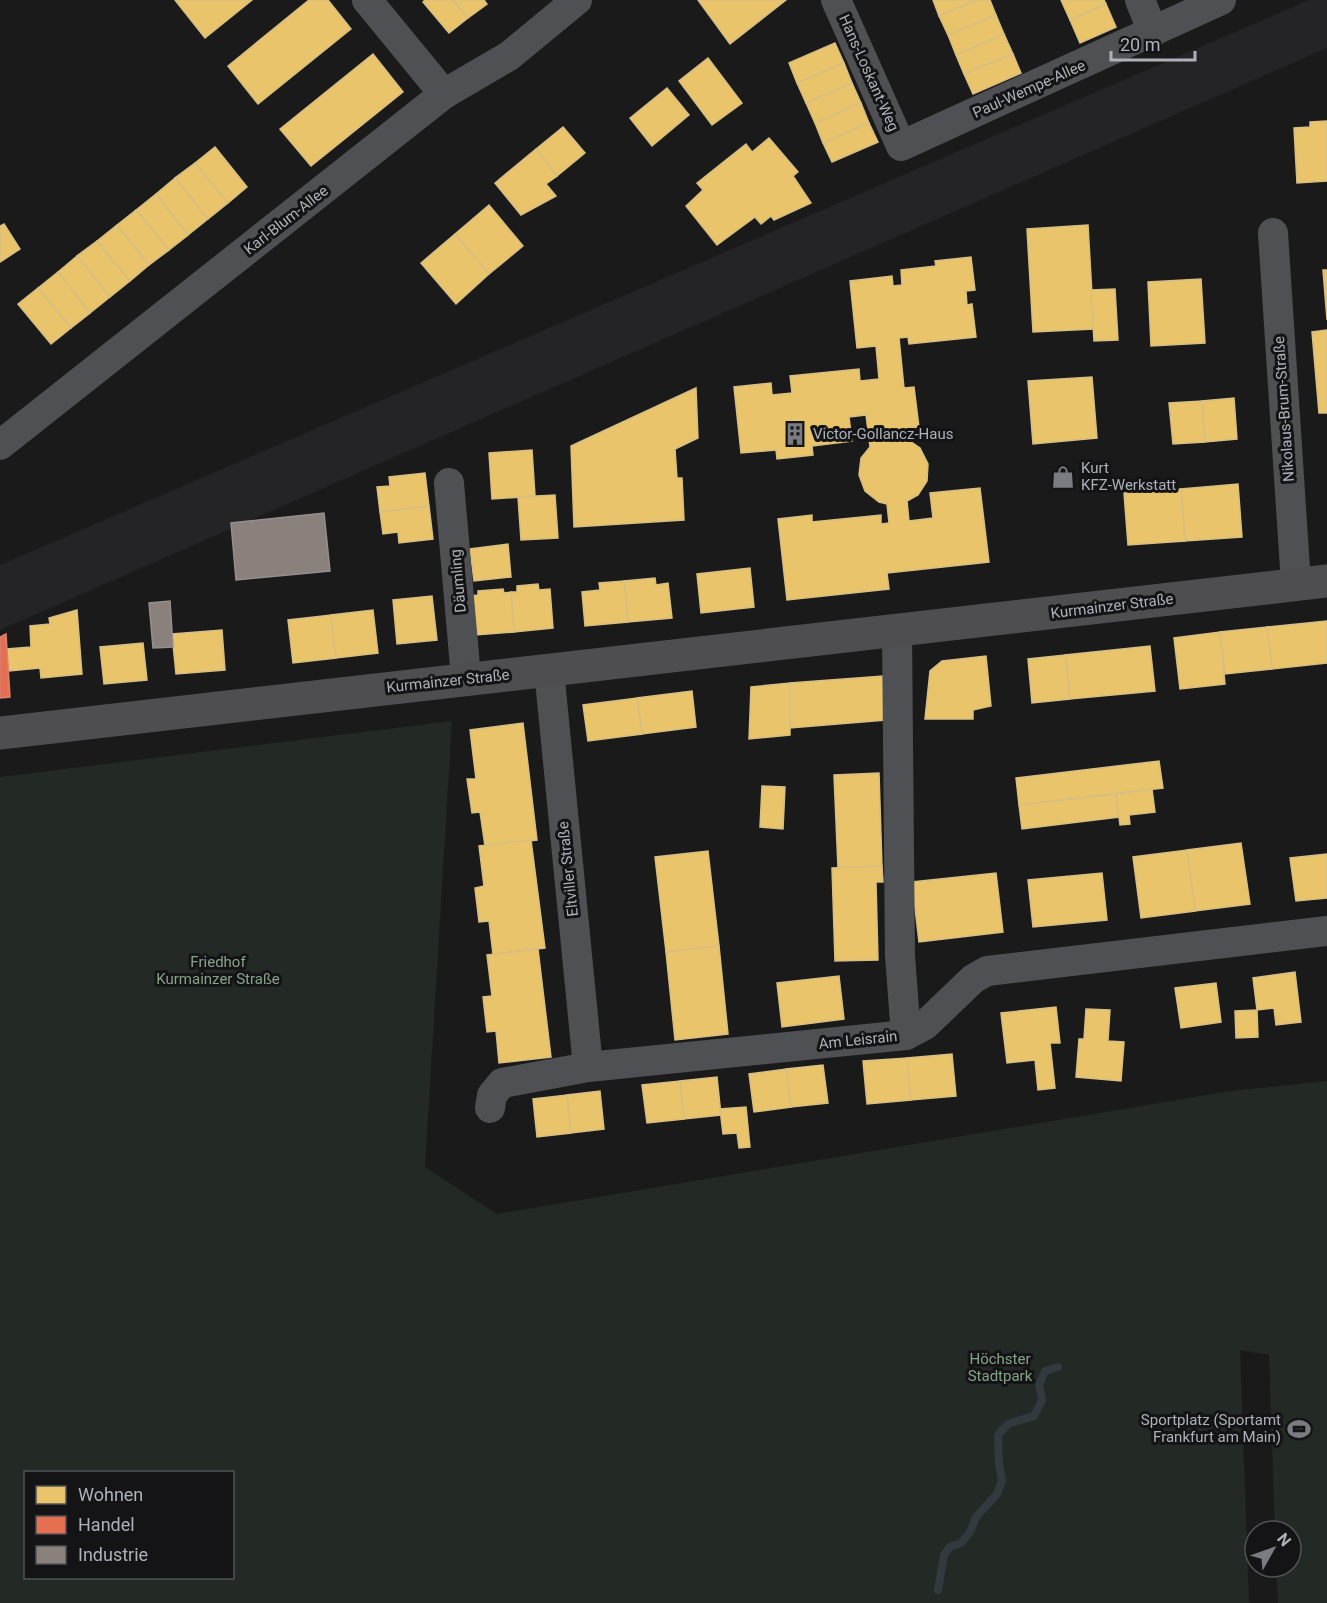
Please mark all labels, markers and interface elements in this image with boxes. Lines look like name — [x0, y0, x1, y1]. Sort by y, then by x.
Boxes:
street label: Hans-Loskant-Weg — [835, 12, 903, 134]
scale bar — [1111, 24, 1195, 62]
text: 20 m — [1120, 34, 1160, 55]
street label: Paul-Wempe-Allee — [970, 56, 1088, 122]
street label: Karl-Blum-Allee — [240, 181, 332, 258]
street label: Nikolaus-Brum-Straße — [1270, 335, 1298, 483]
building icon: Victor-Gollancz-Haus — [782, 421, 808, 447]
place label: Victor-Gollancz-Haus — [813, 425, 953, 443]
place label: Kurt KFZ-Werkstatt — [1081, 459, 1176, 494]
shop icon: Kurt KFZ-Werkstatt — [1050, 464, 1076, 490]
street label: Däumling — [446, 549, 470, 613]
street label: Kurmainzer Straße — [1050, 590, 1174, 622]
street label: Kurmainzer Straße — [386, 666, 510, 696]
street label: Eltviller Straße — [554, 820, 582, 918]
park label: Friedhof Kurmainzer Straße — [156, 953, 280, 988]
street label: Am Leisrain — [818, 1027, 898, 1053]
park label: Höchster Stadtpark — [968, 1350, 1033, 1385]
place label: Sportplatz (Sportamt Frankfurt am Main) — [1141, 1411, 1281, 1446]
sports icon: Sportplatz (Sportamt Frankfurt am Main) — [1286, 1416, 1312, 1442]
legend — [24, 1471, 234, 1579]
text: Wohnen — [78, 1484, 143, 1505]
text: Handel — [78, 1514, 135, 1535]
north arrow — [1243, 1519, 1303, 1579]
text: N — [1273, 1529, 1295, 1550]
text: Industrie — [78, 1544, 148, 1565]

